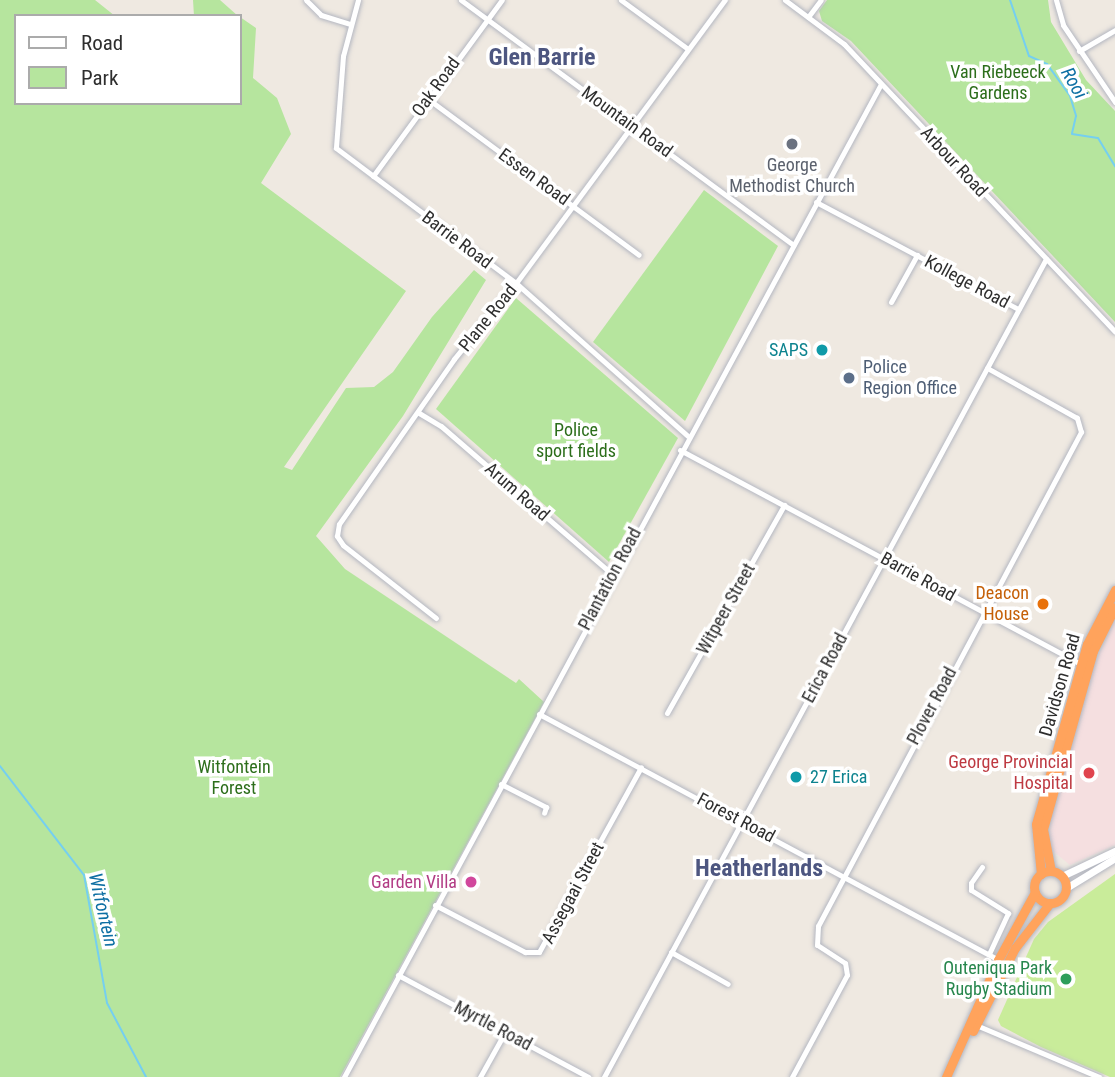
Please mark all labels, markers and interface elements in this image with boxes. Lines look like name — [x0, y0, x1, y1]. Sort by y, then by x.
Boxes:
legend — [14, 14, 242, 105]
text: Road — [81, 31, 123, 55]
district label: Glen Barrie — [488, 44, 596, 72]
street label: Oak Road — [407, 53, 465, 121]
park label: Van Riebeeck Gardens — [950, 62, 1046, 104]
water label: Rooi — [1056, 63, 1092, 103]
text: Park — [81, 66, 118, 90]
street label: Mountain Road — [577, 82, 677, 162]
street label: Arbour Road — [916, 122, 992, 202]
marker: George Methodist Church — [784, 136, 800, 152]
street label: Essen Road — [494, 144, 574, 210]
place label: George Methodist Church — [729, 155, 855, 198]
street label: Barrie Road — [418, 207, 496, 273]
street label: Kollege Road — [921, 251, 1013, 313]
street label: Plane Road — [454, 280, 522, 356]
place label: SAPS — [769, 339, 808, 361]
marker: SAPS — [814, 342, 830, 358]
place label: Police Region Office — [863, 357, 957, 400]
marker: Police Region Office — [841, 370, 857, 386]
park label: Police sport fields — [536, 420, 616, 462]
street label: Arum Road — [480, 458, 554, 526]
street label: Plantation Road — [574, 524, 646, 634]
street label: Barrie Road — [877, 548, 959, 606]
street label: Witpeer Street — [692, 560, 760, 658]
place label: Deacon House — [976, 583, 1029, 626]
marker: Deacon House — [1035, 596, 1051, 612]
street label: Erica Road — [798, 629, 852, 707]
street label: Davidson Road — [1035, 631, 1085, 739]
street label: Plover Road — [903, 663, 961, 749]
place label: George Provincial Hospital — [948, 752, 1073, 794]
park label: Witfontein Forest — [197, 757, 271, 800]
marker: George Provincial Hospital — [1079, 763, 1099, 783]
place label: 27 Erica — [810, 766, 867, 788]
marker: 27 Erica — [788, 769, 804, 785]
street label: Forest Road — [693, 788, 779, 848]
street label: Assegaai Street — [537, 839, 609, 947]
district label: Heatherlands — [695, 855, 823, 883]
water label: Witfontein — [83, 871, 123, 949]
place label: Garden Villa — [371, 871, 457, 893]
marker: Garden Villa — [463, 874, 479, 890]
place label: Outeniqua Park Rugby Stadium — [943, 958, 1052, 1000]
marker: Outeniqua Park Rugby Stadium — [1058, 971, 1074, 987]
street label: Myrtle Road — [450, 996, 536, 1056]

